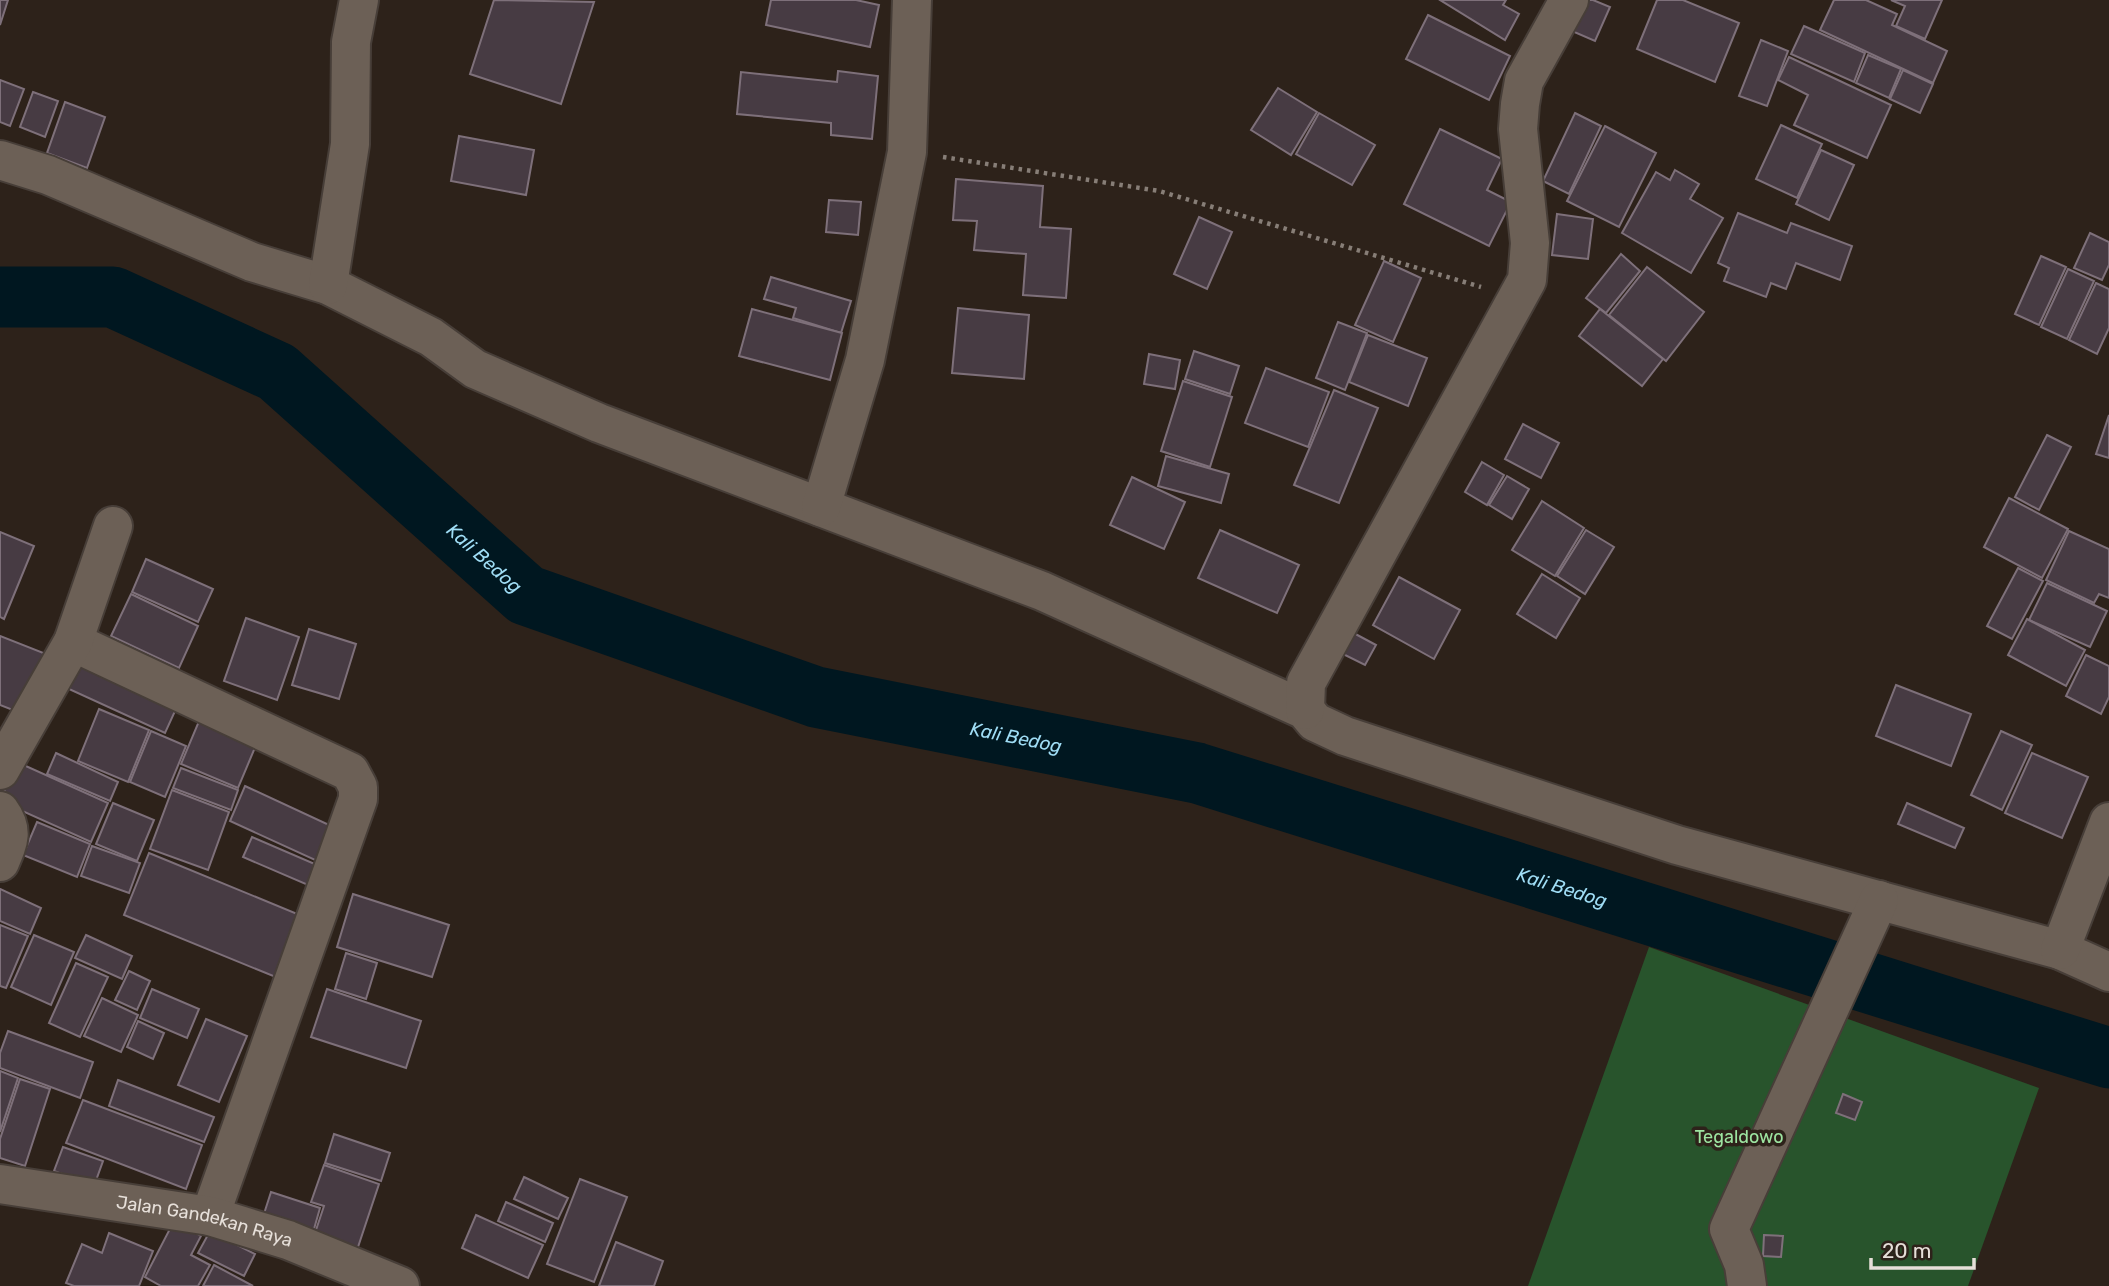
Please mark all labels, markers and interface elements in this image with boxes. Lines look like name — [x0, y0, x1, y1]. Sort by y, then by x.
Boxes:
water label: Kali Bedog — [442, 519, 527, 598]
water label: Kali Bedog — [968, 717, 1064, 758]
water label: Kali Bedog — [1514, 863, 1610, 912]
park label: Tegaldowo — [1694, 1126, 1784, 1148]
street label: Jalan Gandekan Raya — [115, 1191, 295, 1252]
scale bar — [1871, 1226, 1974, 1270]
text: 20 m — [1882, 1238, 1931, 1263]

